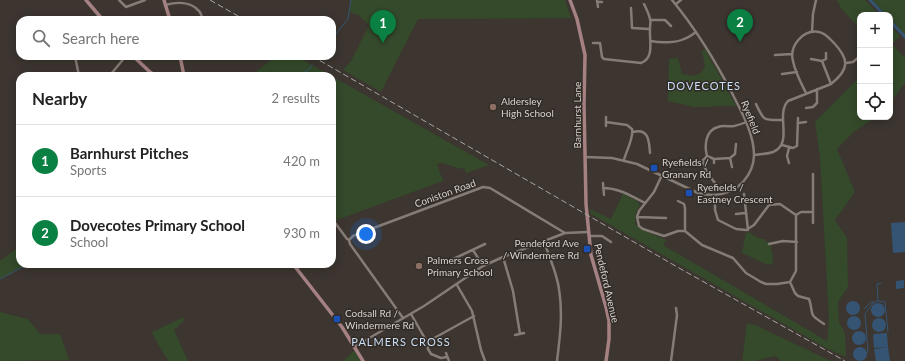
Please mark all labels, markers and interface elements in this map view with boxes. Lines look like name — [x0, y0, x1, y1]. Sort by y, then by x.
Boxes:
pin: 2 — [727, 9, 753, 42]
pin: 1 — [370, 10, 396, 43]
map controls — [857, 12, 893, 120]
button: + — [857, 12, 893, 48]
search box — [16, 16, 336, 60]
icon: search — [30, 27, 52, 49]
text: Search here — [62, 29, 139, 47]
button: − — [857, 48, 893, 84]
district label: DOVECOTES — [667, 79, 741, 92]
street label: Barnhurst Lane — [571, 82, 583, 148]
button: locate — [857, 84, 893, 120]
text: Nearby — [32, 88, 87, 109]
text: 2 results — [272, 90, 320, 106]
place label: Aldersley High School — [501, 95, 554, 119]
street label: Ryefield — [739, 98, 763, 136]
marker: Aldersley High School — [488, 102, 498, 112]
text: Barnhurst Pitches — [70, 144, 189, 162]
text: 1 — [41, 153, 49, 169]
text: 420 m — [283, 153, 320, 169]
place label: Ryefields / Granary Rd — [662, 156, 711, 180]
text: Sports — [70, 162, 107, 178]
marker: Ryefields / Granary Rd — [649, 163, 659, 173]
street label: Coniston Road — [413, 176, 477, 210]
place label: Ryefields / Eastney Crescent — [697, 181, 773, 205]
marker: Ryefields / Eastney Crescent — [684, 188, 694, 198]
text: Dovecotes Primary School — [70, 216, 245, 234]
your location — [356, 224, 376, 244]
text: 2 — [41, 225, 49, 241]
text: 930 m — [283, 225, 320, 241]
text: School — [70, 234, 108, 250]
place label: Pendeford Ave / Windermere Rd — [503, 237, 579, 261]
street label: Pendeford Avenue — [592, 242, 622, 324]
marker: Pendeford Ave / Windermere Rd — [582, 244, 592, 254]
place label: Palmers Cross Primary School — [427, 254, 493, 278]
marker: Palmers Cross Primary School — [414, 261, 424, 271]
place label: Codsall Rd / Windermere Rd — [345, 307, 414, 331]
marker: Codsall Rd / Windermere Rd — [332, 314, 342, 324]
district label: PALMERS CROSS — [351, 335, 451, 348]

